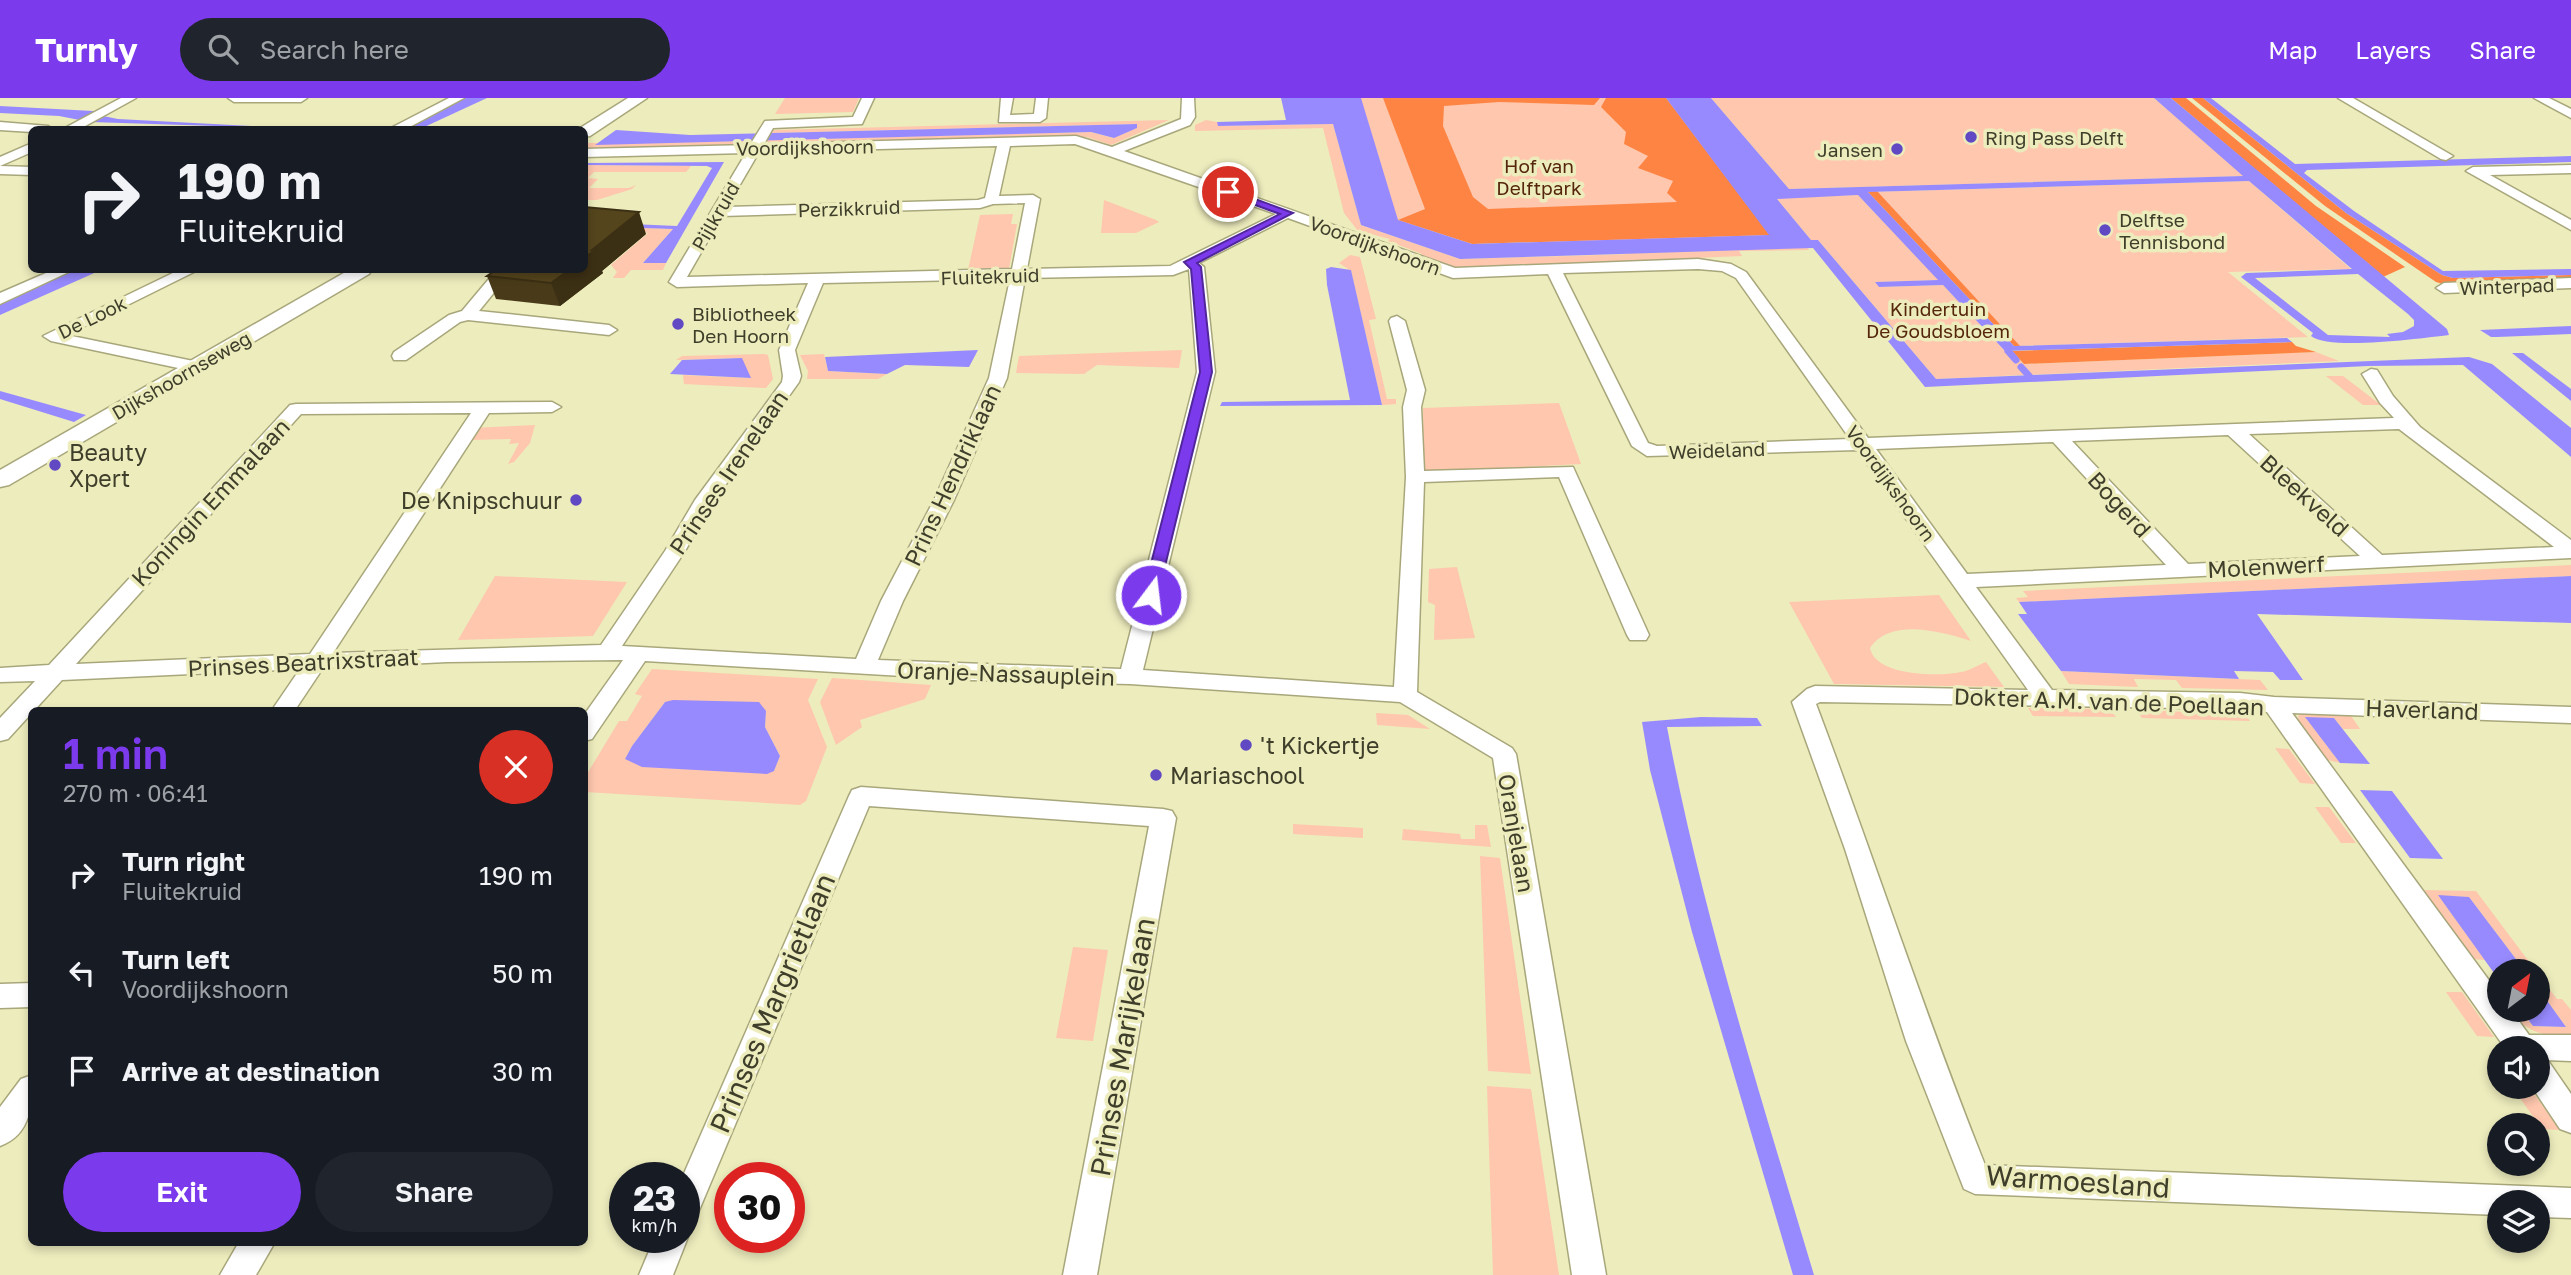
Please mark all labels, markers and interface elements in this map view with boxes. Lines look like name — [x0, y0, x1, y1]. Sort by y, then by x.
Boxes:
search box — [180, 18, 670, 81]
text: Turnly — [35, 30, 138, 69]
icon: search — [204, 30, 242, 68]
text: Search here — [260, 34, 409, 65]
text: Map — [2268, 35, 2317, 64]
text: Layers — [2355, 35, 2431, 64]
text: Share — [2469, 35, 2536, 64]
place label: Ring Pass Delft — [1985, 126, 2124, 149]
marker: Ring Pass Delft — [1963, 129, 1979, 145]
street label: Voordijkshoorn — [736, 134, 874, 160]
place label: Jansen — [1817, 138, 1883, 161]
marker: Jansen — [1889, 141, 1905, 157]
text: 190 m — [178, 151, 321, 210]
icon: right — [63, 154, 154, 245]
park label: Hof van Delftpark — [1496, 154, 1582, 199]
pin — [1198, 162, 1258, 222]
icon: arrive — [1209, 173, 1247, 211]
street label: Pijlkruid — [686, 178, 744, 254]
street label: Perzikkruid — [797, 195, 901, 221]
place label: Delftse Tennisbond — [2119, 208, 2225, 253]
text: Fluitekruid — [178, 211, 345, 249]
street label: Voordijkshoorn — [1306, 211, 1444, 279]
marker: Delftse Tennisbond — [2097, 222, 2113, 238]
street label: Fluitekruid — [940, 263, 1040, 289]
street label: Winterpad — [2459, 273, 2555, 299]
street label: De Look — [54, 290, 130, 343]
park label: Kindertuin De Goudsbloem — [1866, 297, 2010, 342]
place label: Bibliotheek Den Hoorn — [692, 302, 796, 347]
marker: Bibliotheek Den Hoorn — [670, 316, 686, 332]
street label: Dijkshoornseweg — [107, 326, 255, 424]
street label: Prins Hendriklaan — [898, 380, 1006, 570]
street label: Prinses Irenelaan — [663, 385, 793, 559]
street label: Koningin Emmalaan — [125, 412, 295, 592]
street label: Voordijkshoorn — [1841, 420, 1941, 546]
street label: Weideland — [1668, 437, 1766, 463]
place label: Beauty Xpert — [69, 438, 147, 492]
street label: Bleekveld — [2255, 448, 2355, 542]
marker: Beauty Xpert — [47, 457, 63, 473]
street label: Bogerd — [2083, 465, 2157, 543]
place label: De Knipschuur — [401, 486, 562, 514]
marker: De Knipschuur — [568, 492, 584, 508]
street label: Molenwerf — [2207, 549, 2325, 583]
position arrow — [1114, 558, 1188, 632]
street label: Prinses Beatrixstraat — [187, 642, 419, 682]
street label: Oranje-Nassauplein — [897, 655, 1115, 691]
street label: Dokter A.M. van de Poellaan — [1953, 682, 2265, 720]
street label: Haverland — [2365, 693, 2479, 725]
text: 1 min — [63, 728, 168, 778]
button: close — [479, 730, 553, 804]
place label: 't Kickertje — [1260, 731, 1379, 759]
marker: 't Kickertje — [1238, 737, 1254, 753]
place label: Mariaschool — [1170, 761, 1305, 789]
marker: Mariaschool — [1148, 767, 1164, 783]
street label: Oranjelaan — [1493, 772, 1541, 894]
text: 270 m · 06:41 — [63, 779, 208, 807]
text: Turn right — [122, 846, 245, 877]
icon: right — [63, 856, 101, 894]
text: 190 m — [479, 860, 553, 891]
street label: Prinses Margrietlaan — [702, 868, 842, 1138]
text: Fluitekruid — [122, 877, 242, 905]
street label: Prinses Marijkelaan — [1083, 915, 1161, 1179]
text: Turn left — [122, 944, 230, 975]
icon: left — [63, 954, 101, 992]
text: 50 m — [492, 958, 553, 989]
north arrow — [2487, 959, 2550, 1022]
map controls — [2487, 959, 2550, 1253]
text: Voordijkshoorn — [122, 975, 289, 1003]
button: sound — [2487, 1036, 2550, 1099]
icon: arrive — [63, 1052, 101, 1090]
text: Arrive at destination — [122, 1056, 380, 1087]
text: 30 m — [492, 1056, 553, 1087]
button: search — [2487, 1113, 2550, 1176]
button: Exit — [63, 1152, 301, 1232]
button: Share — [315, 1152, 553, 1232]
street label: Warmoesland — [1985, 1158, 2171, 1204]
speed limit sign: 30 — [714, 1162, 805, 1253]
text: 23 — [633, 1177, 676, 1219]
button: layers — [2487, 1190, 2550, 1253]
text: km/h — [632, 1214, 677, 1236]

